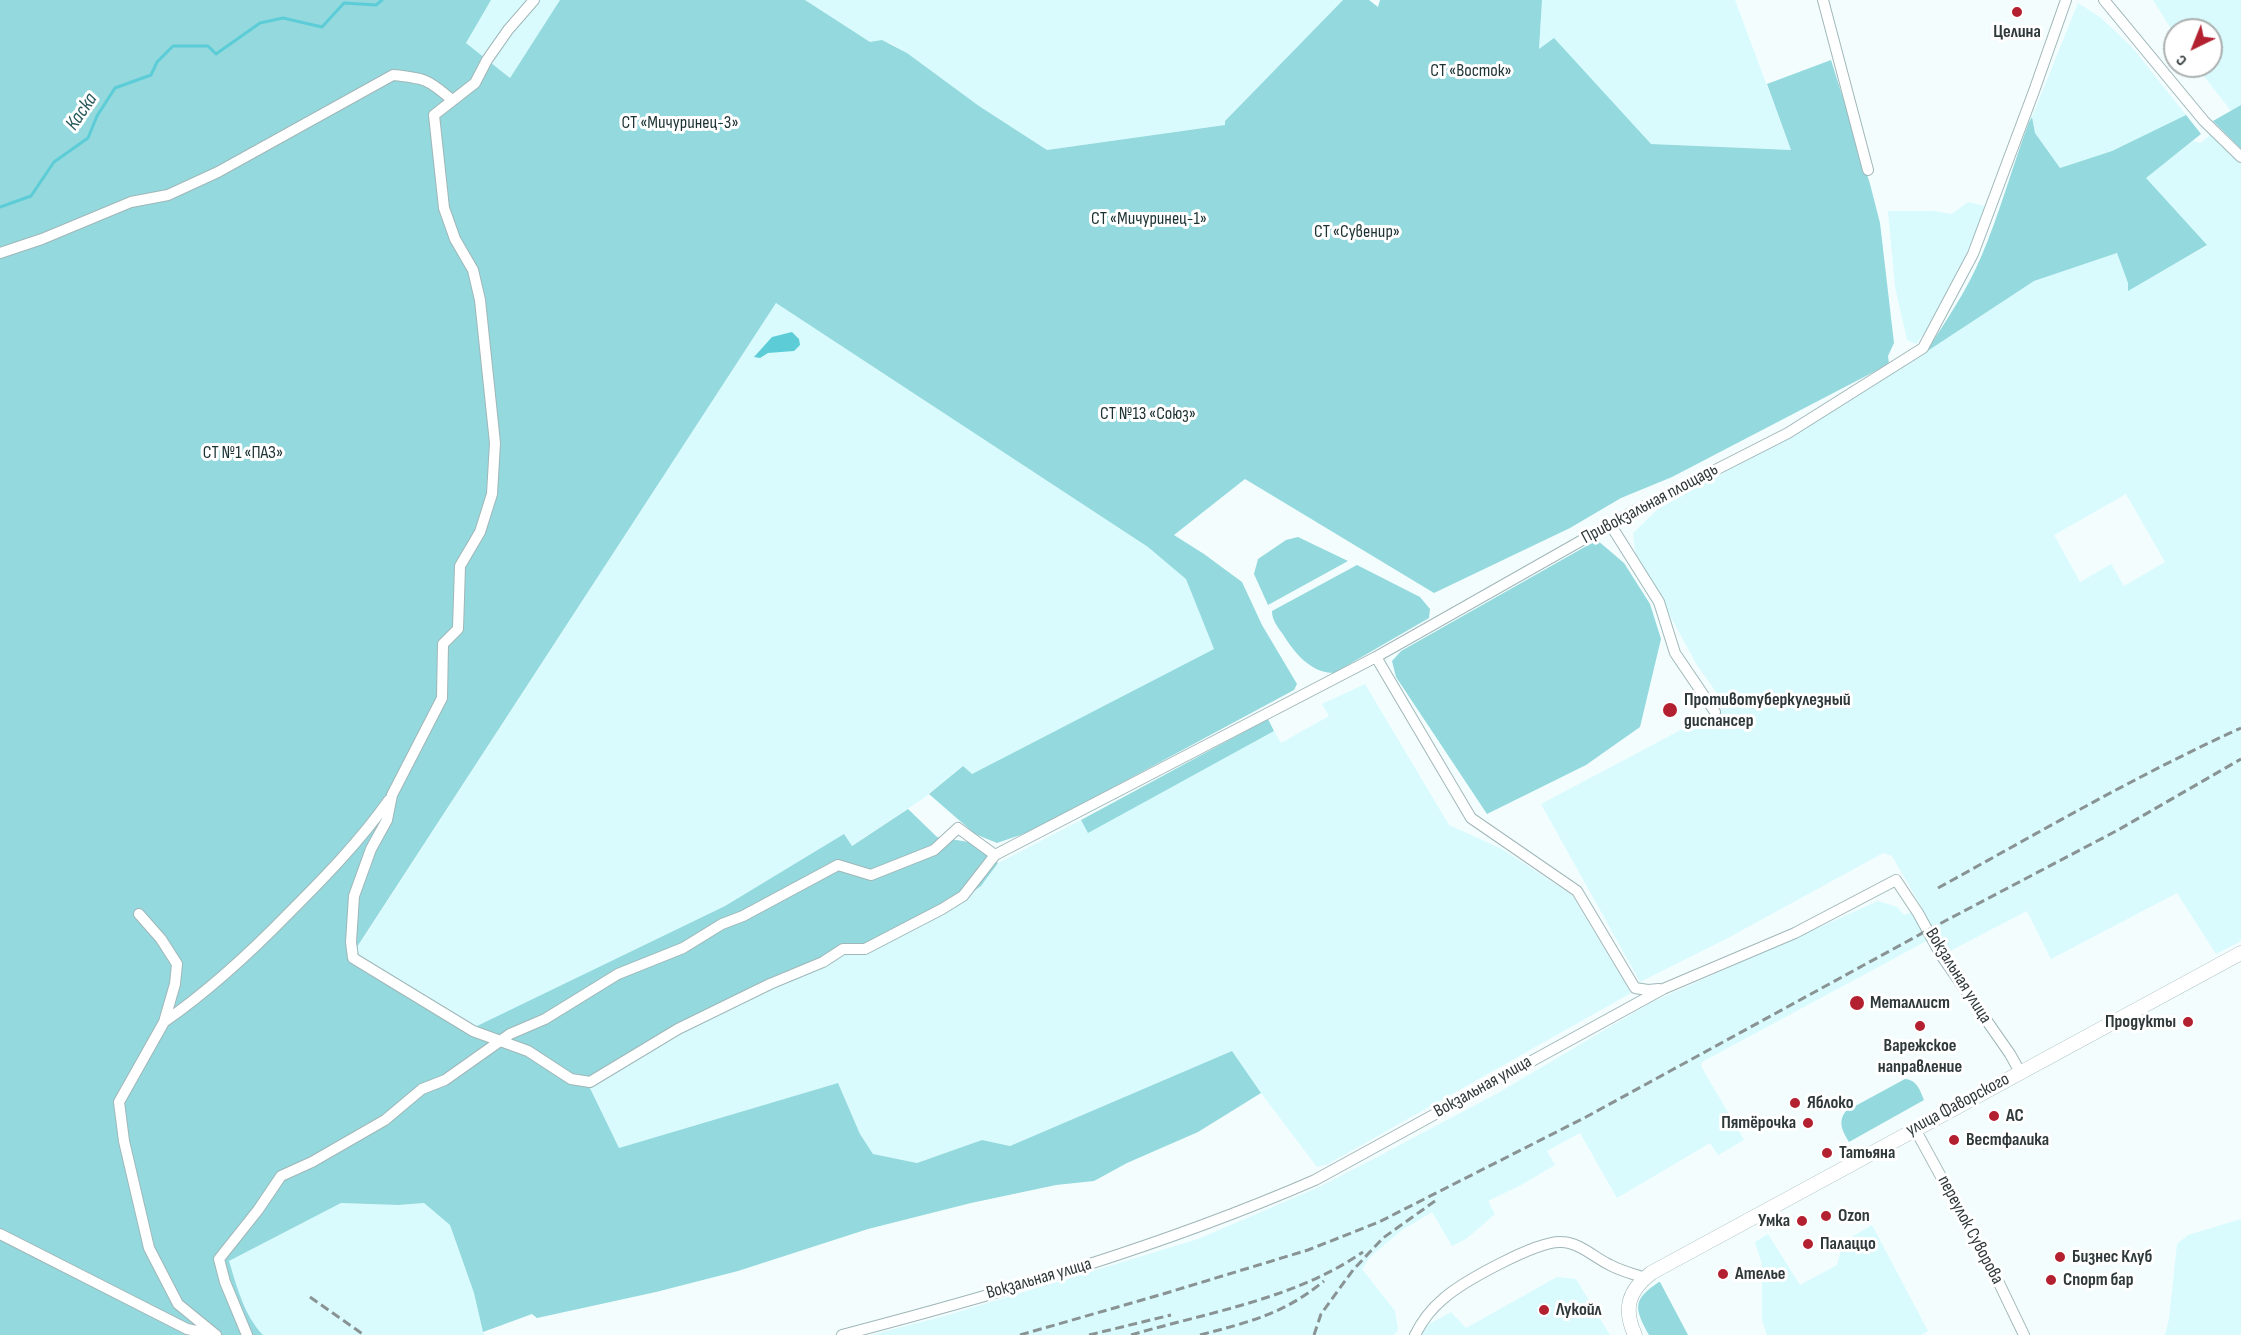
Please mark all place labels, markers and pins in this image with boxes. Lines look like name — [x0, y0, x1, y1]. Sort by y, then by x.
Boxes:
marker: Целина — [2010, 5, 2024, 19]
place label: Целина — [1993, 21, 2041, 43]
place label: Противотуберкулезный диспансер — [1684, 689, 1851, 732]
marker: Противотуберкулезный диспансер — [1661, 701, 1679, 719]
place label: Металлист — [1870, 992, 1950, 1014]
marker: Металлист — [1848, 994, 1866, 1012]
place label: Продукты — [2105, 1011, 2176, 1033]
marker: Продукты — [2181, 1015, 2195, 1029]
marker: Варежское направление — [1913, 1019, 1927, 1033]
place label: Варежское направление — [1878, 1035, 1962, 1078]
place label: Яблоко — [1807, 1092, 1854, 1114]
marker: Яблоко — [1788, 1096, 1802, 1110]
place label: АС — [2006, 1105, 2024, 1127]
marker: АС — [1987, 1109, 2001, 1123]
place label: Пятёрочка — [1721, 1112, 1796, 1134]
marker: Пятёрочка — [1801, 1116, 1815, 1130]
place label: Вестфалика — [1966, 1129, 2049, 1151]
marker: Вестфалика — [1947, 1133, 1961, 1147]
place label: Татьяна — [1839, 1142, 1895, 1164]
marker: Татьяна — [1820, 1146, 1834, 1160]
place label: Ozon — [1838, 1205, 1870, 1227]
marker: Ozon — [1819, 1209, 1833, 1223]
place label: Умка — [1758, 1210, 1790, 1232]
marker: Умка — [1795, 1214, 1809, 1228]
place label: Палаццо — [1820, 1233, 1876, 1255]
marker: Палаццо — [1801, 1237, 1815, 1251]
place label: Бизнес Клуб — [2072, 1246, 2152, 1268]
marker: Бизнес Клуб — [2053, 1250, 2067, 1264]
place label: Ателье — [1735, 1263, 1785, 1285]
marker: Ателье — [1716, 1267, 1730, 1281]
place label: Спорт бар — [2063, 1269, 2134, 1291]
marker: Спорт бар — [2044, 1273, 2058, 1287]
place label: Лукойл — [1556, 1299, 1602, 1321]
marker: Лукойл — [1537, 1303, 1551, 1317]

